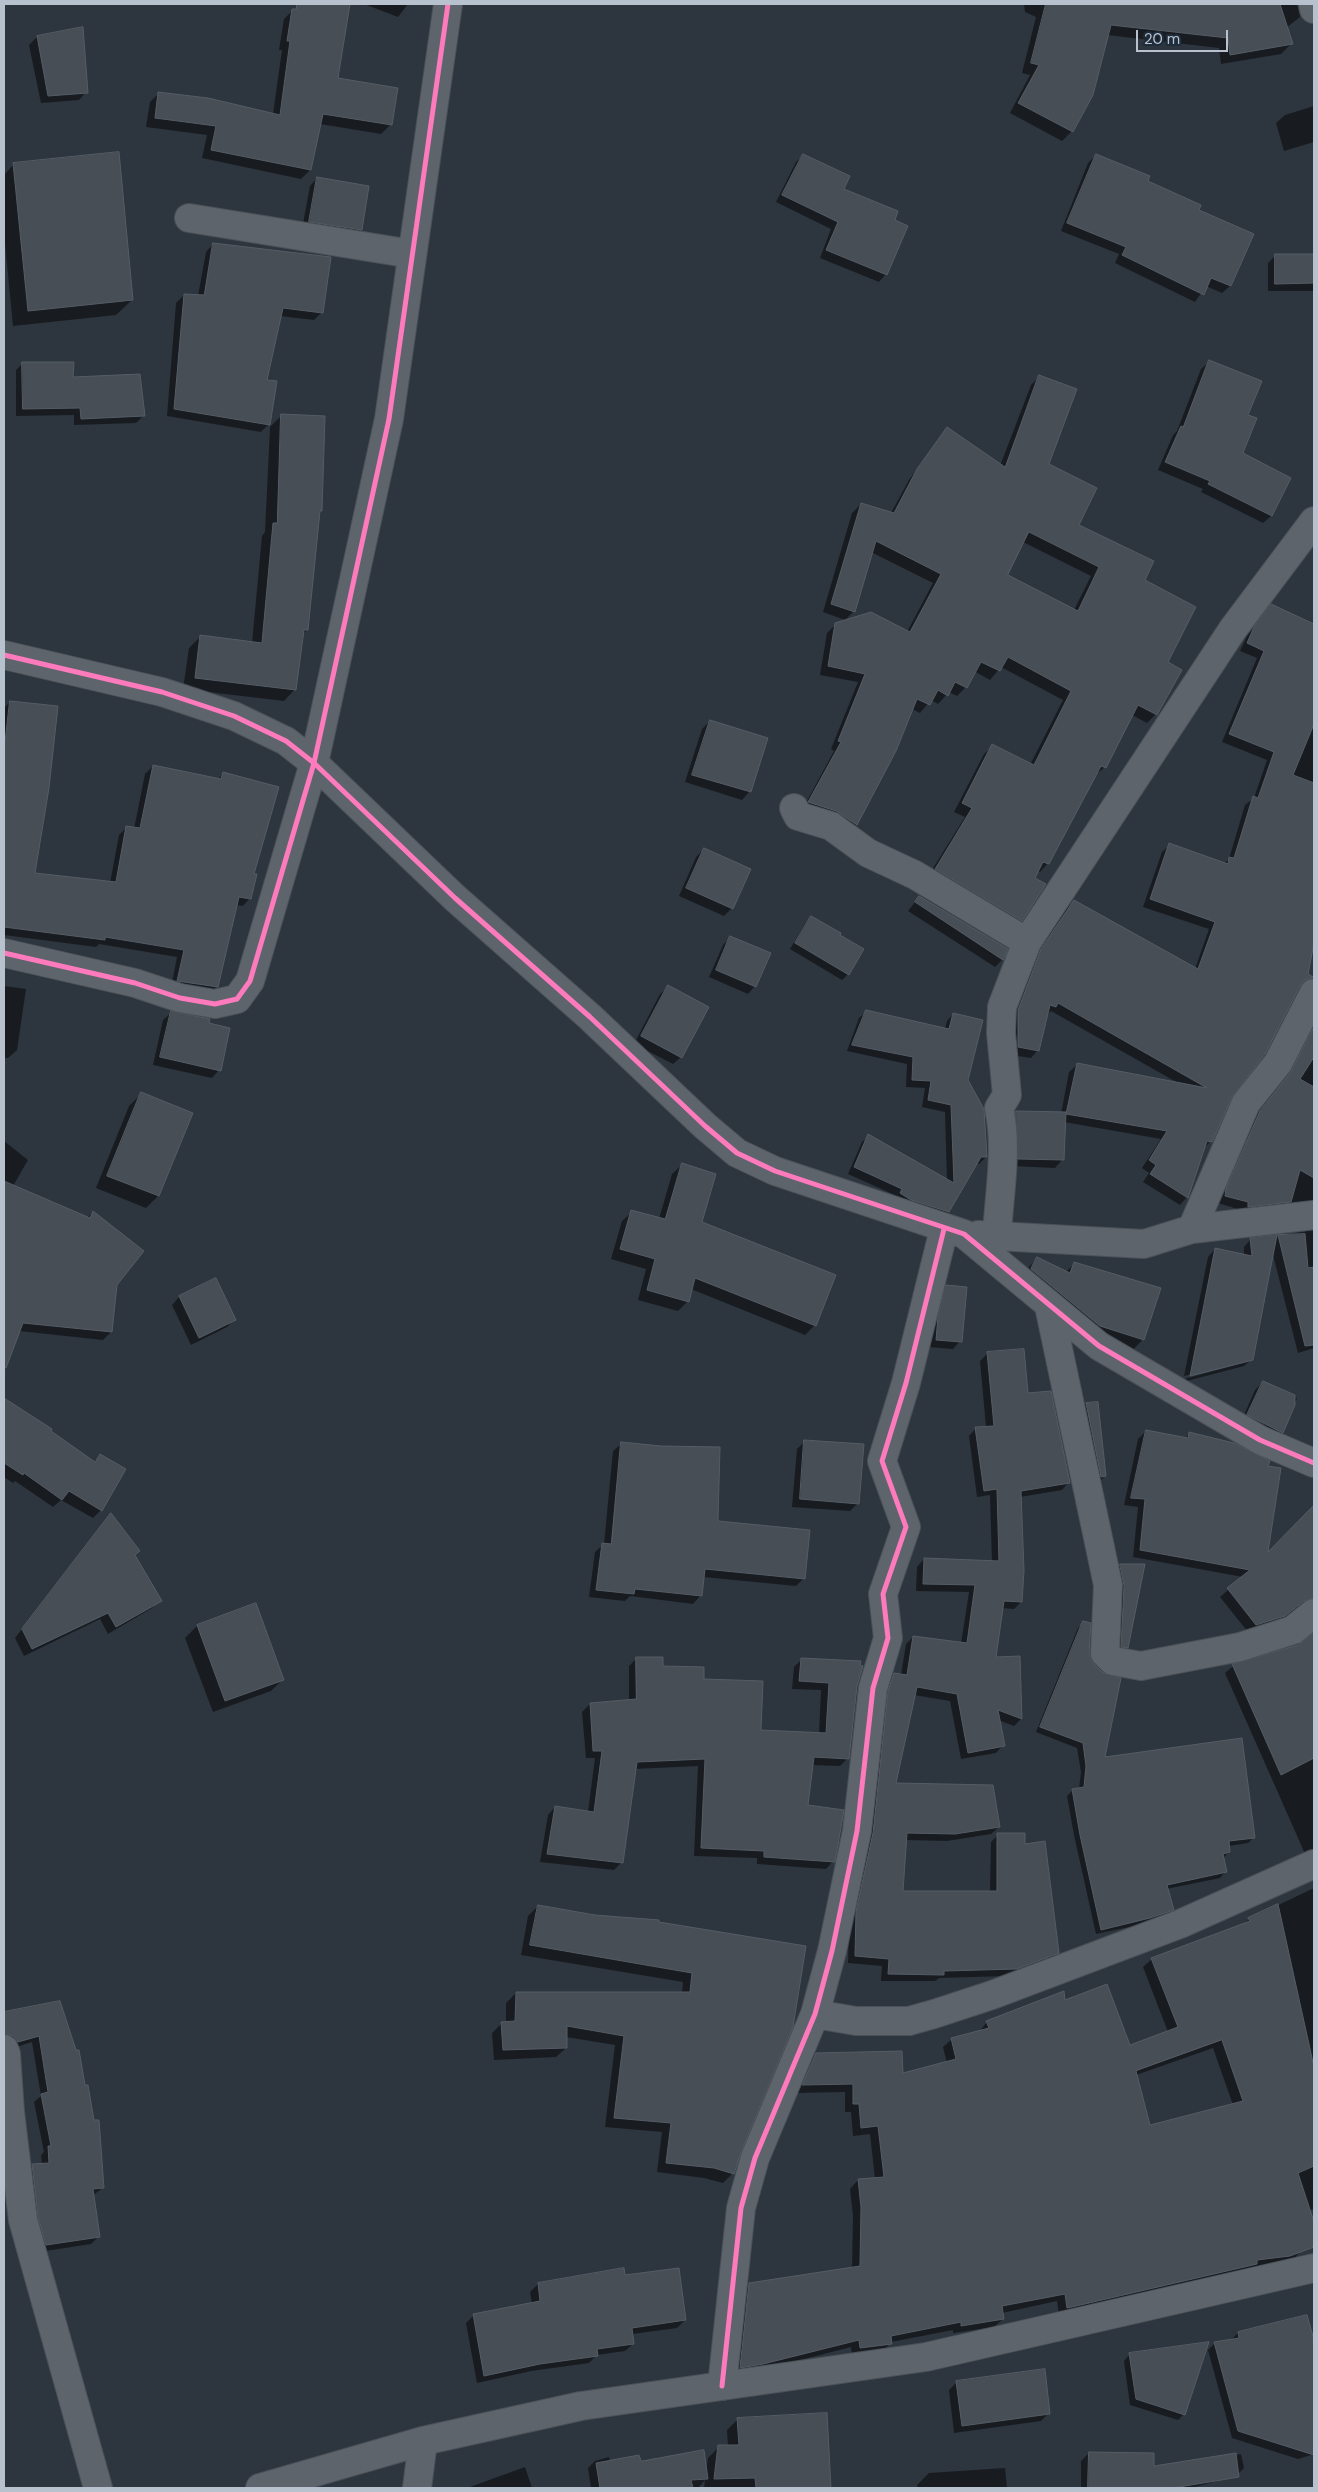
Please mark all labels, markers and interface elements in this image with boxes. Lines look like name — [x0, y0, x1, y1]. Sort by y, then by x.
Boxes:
scale bar — [1138, 20, 1230, 52]
text: 20 m — [1144, 29, 1180, 49]

